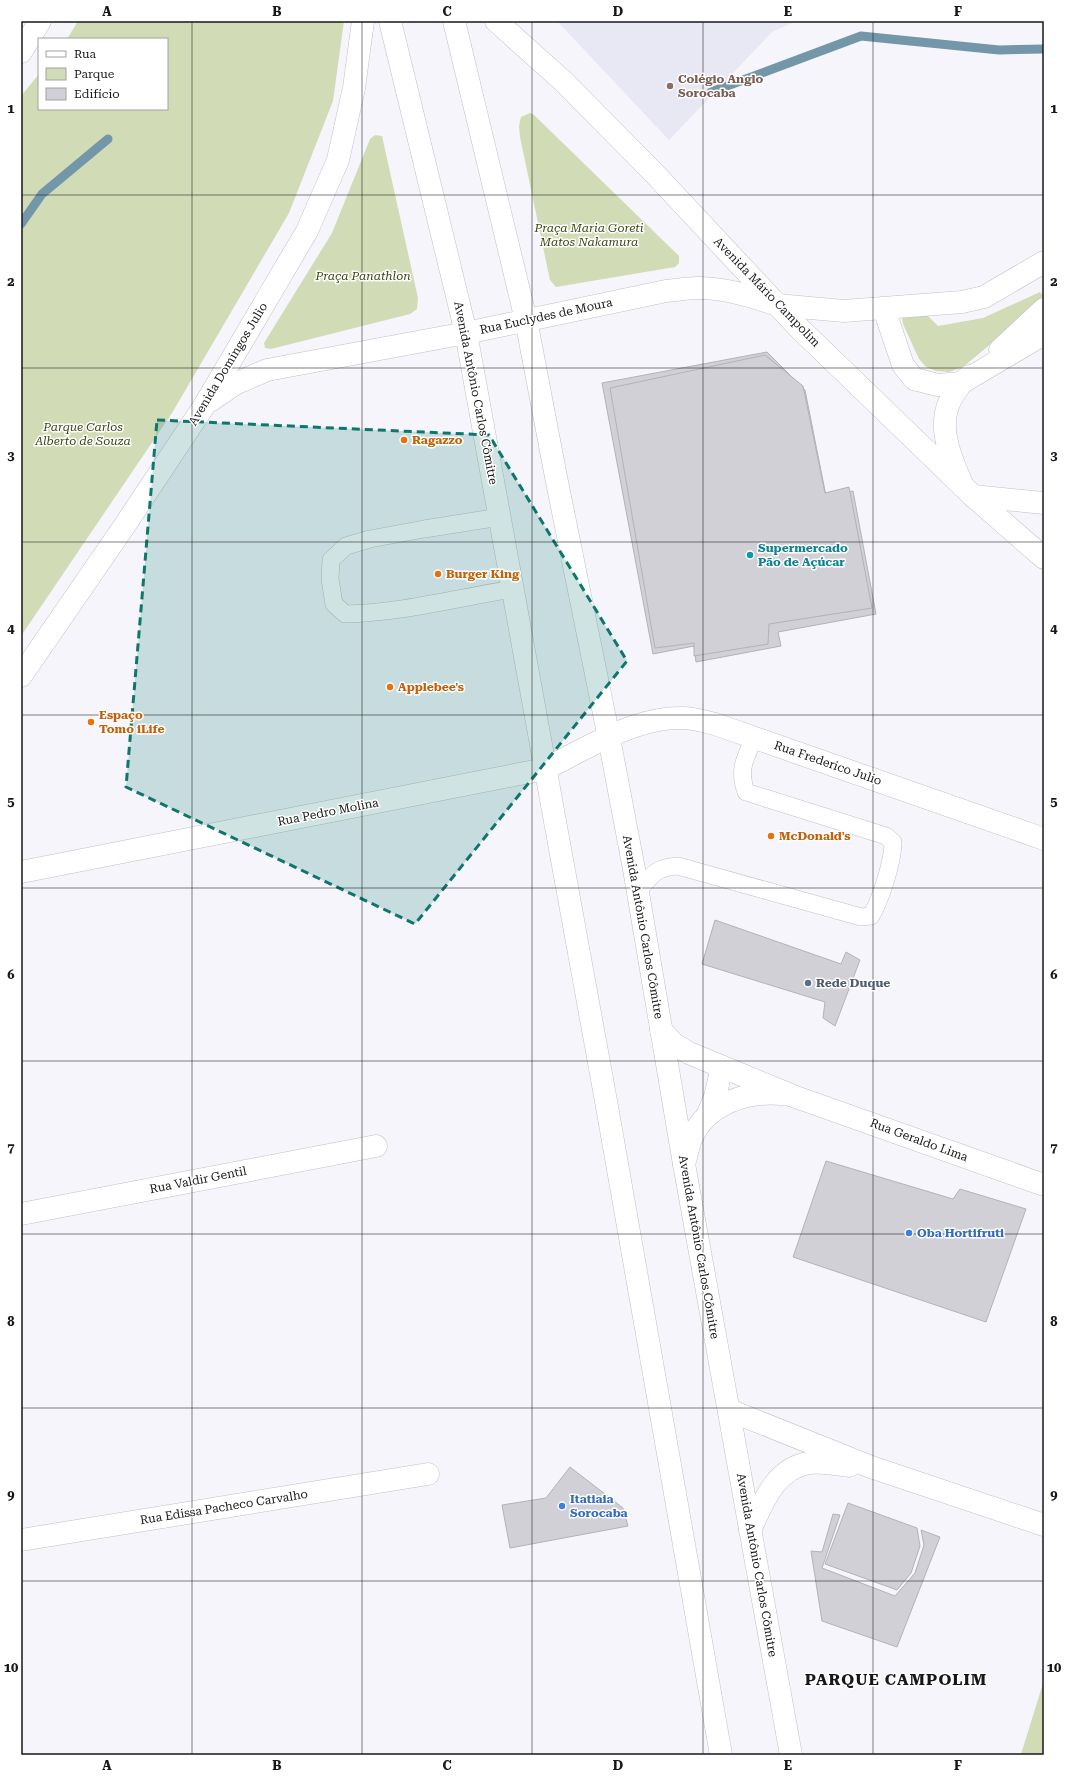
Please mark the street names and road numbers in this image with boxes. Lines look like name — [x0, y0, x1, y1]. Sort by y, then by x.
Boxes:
street label: Avenida Mário Campolim — [711, 234, 823, 350]
street label: Rua Euclydes de Moura — [478, 295, 614, 337]
street label: Avenida Domingos Julio — [186, 300, 270, 428]
street label: Avenida Antônio Carlos Cômitre — [451, 300, 501, 486]
street label: Rua Frederico Julio — [772, 738, 884, 788]
street label: Rua Pedro Molina — [276, 795, 380, 829]
street label: Avenida Antônio Carlos Cômitre — [620, 834, 666, 1020]
street label: Rua Geraldo Lima — [868, 1116, 970, 1164]
street label: Avenida Antônio Carlos Cômitre — [676, 1154, 722, 1340]
street label: Rua Valdir Gentil — [148, 1164, 248, 1196]
street label: Avenida Antônio Carlos Cômitre — [734, 1472, 780, 1658]
street label: Rua Edissa Pacheco Carvalho — [139, 1487, 309, 1527]

